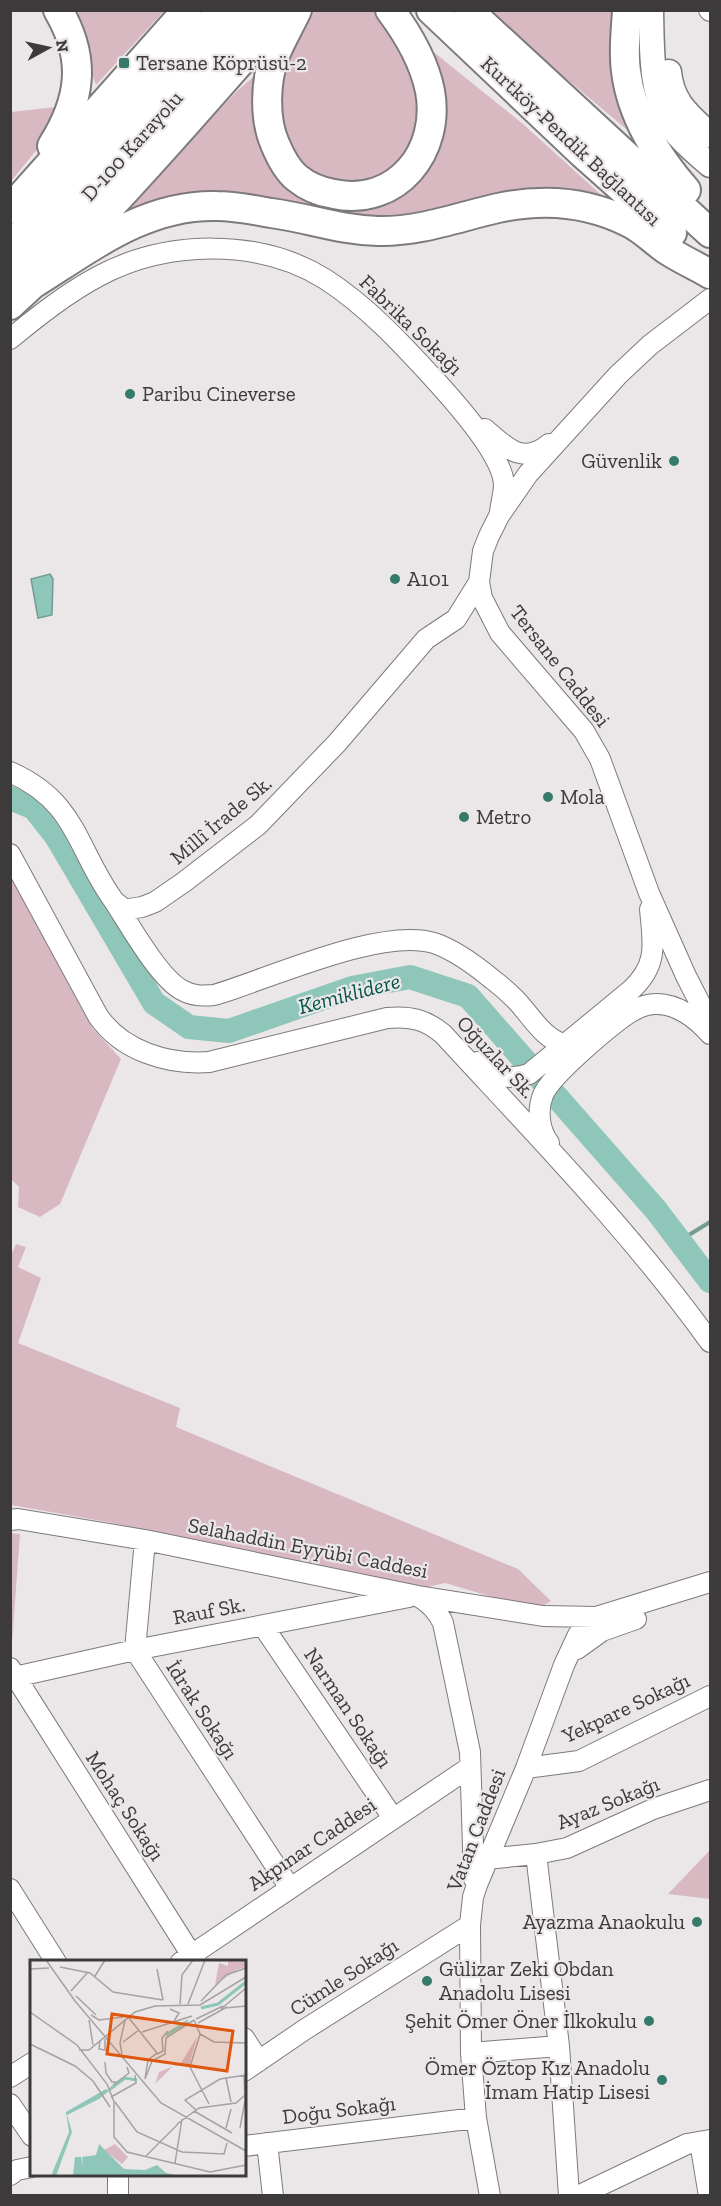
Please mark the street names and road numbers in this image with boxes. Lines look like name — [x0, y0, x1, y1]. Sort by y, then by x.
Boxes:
street label: Kurtköy-Pendik Bağlantısı — [476, 51, 667, 231]
street label: D-100 Karayolu — [76, 85, 188, 206]
street label: Fabrika Sokağı — [355, 269, 468, 380]
street label: Tersane Caddesi — [505, 600, 616, 732]
street label: Millî İrade Sk. — [165, 770, 276, 869]
street label: Oğuzlar Sk. — [452, 1010, 541, 1103]
street label: Selahaddin Eyyübi Caddesi — [186, 1512, 430, 1583]
street label: Rauf Sk. — [171, 1591, 247, 1630]
street label: Narman Sokağı — [299, 1643, 398, 1773]
street label: İdrak Sokağı — [161, 1656, 244, 1764]
street label: Yekpare Sokağı — [557, 1667, 694, 1748]
street label: Mohaç Sokağı — [81, 1746, 170, 1865]
street label: Vatan Caddesi — [440, 1765, 510, 1895]
street label: Ayaz Sokağı — [553, 1771, 663, 1834]
street label: Akpınar Caddesi — [243, 1791, 381, 1896]
street label: Cümle Sokağı — [285, 1932, 403, 2021]
street label: Doğu Sokağı — [281, 2090, 397, 2129]

